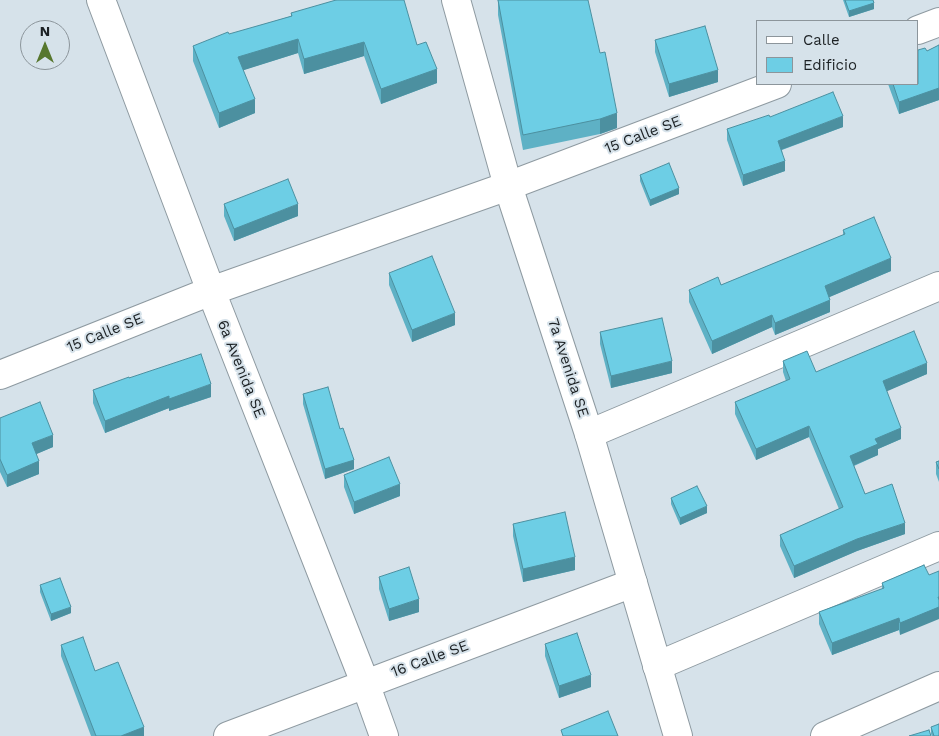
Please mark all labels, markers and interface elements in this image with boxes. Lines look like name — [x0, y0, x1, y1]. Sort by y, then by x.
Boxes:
north arrow — [20, 20, 70, 70]
legend — [756, 20, 919, 85]
text: N — [40, 23, 50, 39]
text: Calle — [803, 31, 840, 49]
text: Edificio — [803, 56, 857, 74]
street label: 15 Calle SE — [602, 112, 684, 158]
street label: 15 Calle SE — [64, 310, 146, 356]
street label: 7a Avenida SE — [544, 316, 592, 420]
street label: 6a Avenida SE — [213, 317, 269, 421]
street label: 16 Calle SE — [389, 637, 471, 681]

